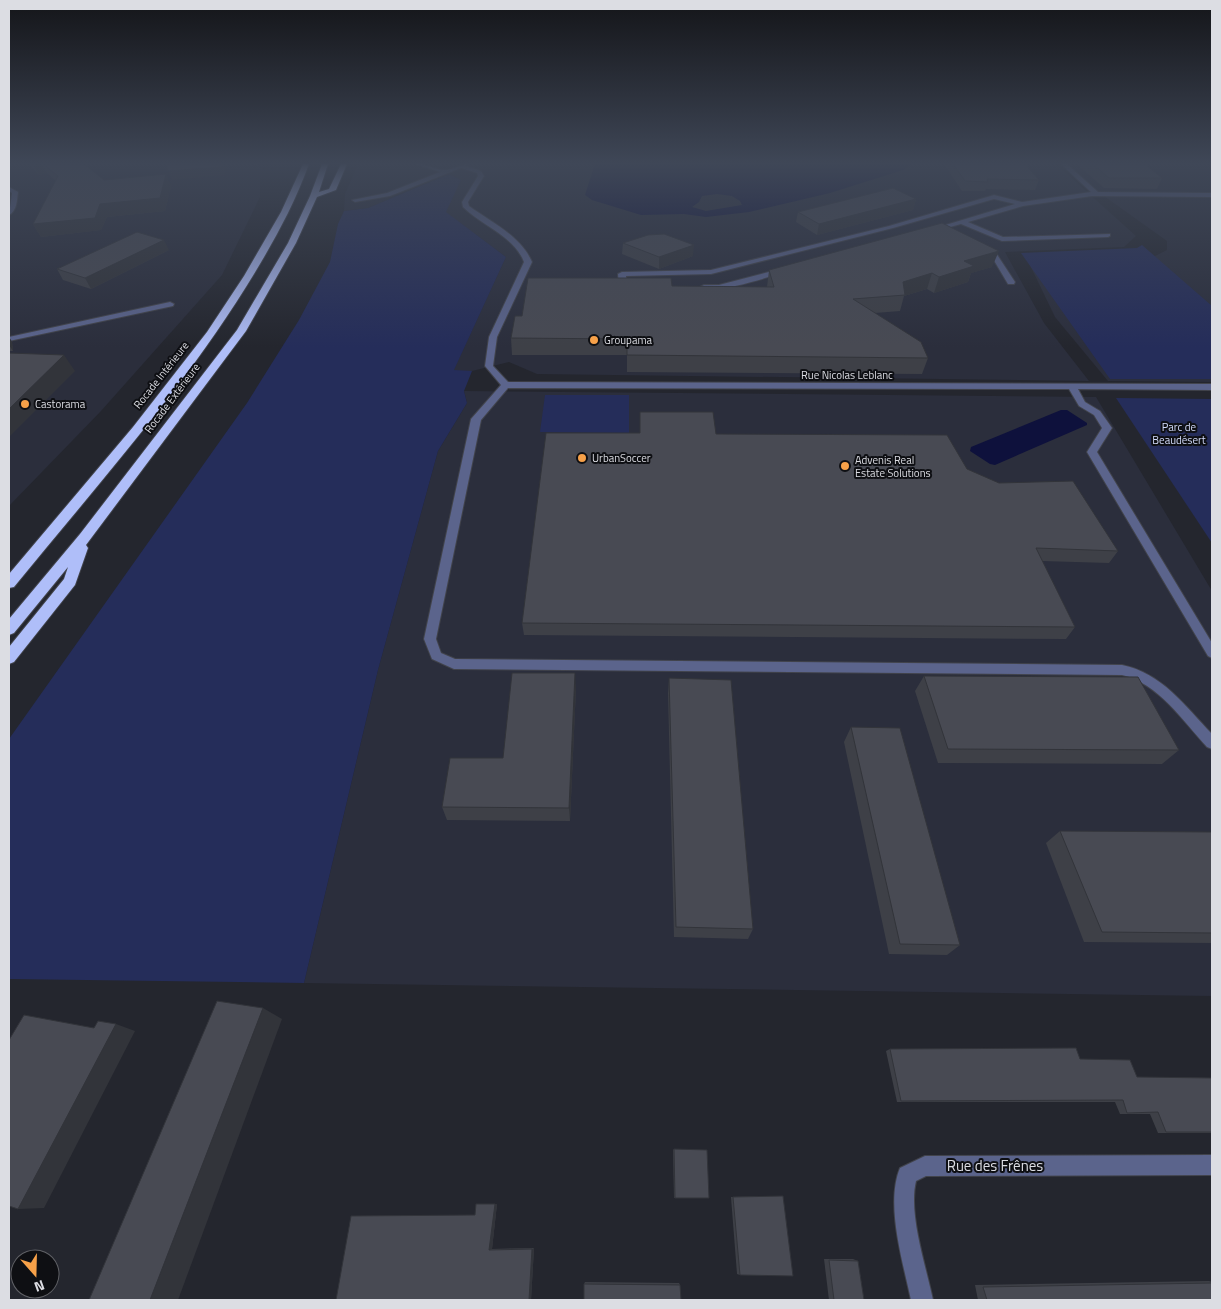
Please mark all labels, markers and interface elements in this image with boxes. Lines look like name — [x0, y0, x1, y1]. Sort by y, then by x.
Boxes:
place label: Groupama — [604, 332, 653, 348]
marker: Groupama — [588, 334, 600, 346]
street label: Rocade Intérieure — [130, 338, 193, 412]
street label: Rocade Extérieure — [140, 359, 204, 436]
street label: Rue Nicolas Leblanc — [801, 367, 893, 383]
place label: Castorama — [35, 396, 86, 412]
marker: Castorama — [19, 398, 31, 410]
park label: Parc de Beaudésert — [1152, 419, 1206, 448]
place label: UrbanSoccer — [592, 450, 651, 466]
marker: UrbanSoccer — [576, 452, 588, 464]
place label: Advenis Real Estate Solutions — [855, 452, 931, 481]
marker: Advenis Real Estate Solutions — [839, 460, 851, 472]
street label: Rue des Frênes — [947, 1154, 1043, 1177]
north arrow — [10, 1249, 60, 1299]
text: N — [31, 1275, 48, 1298]

